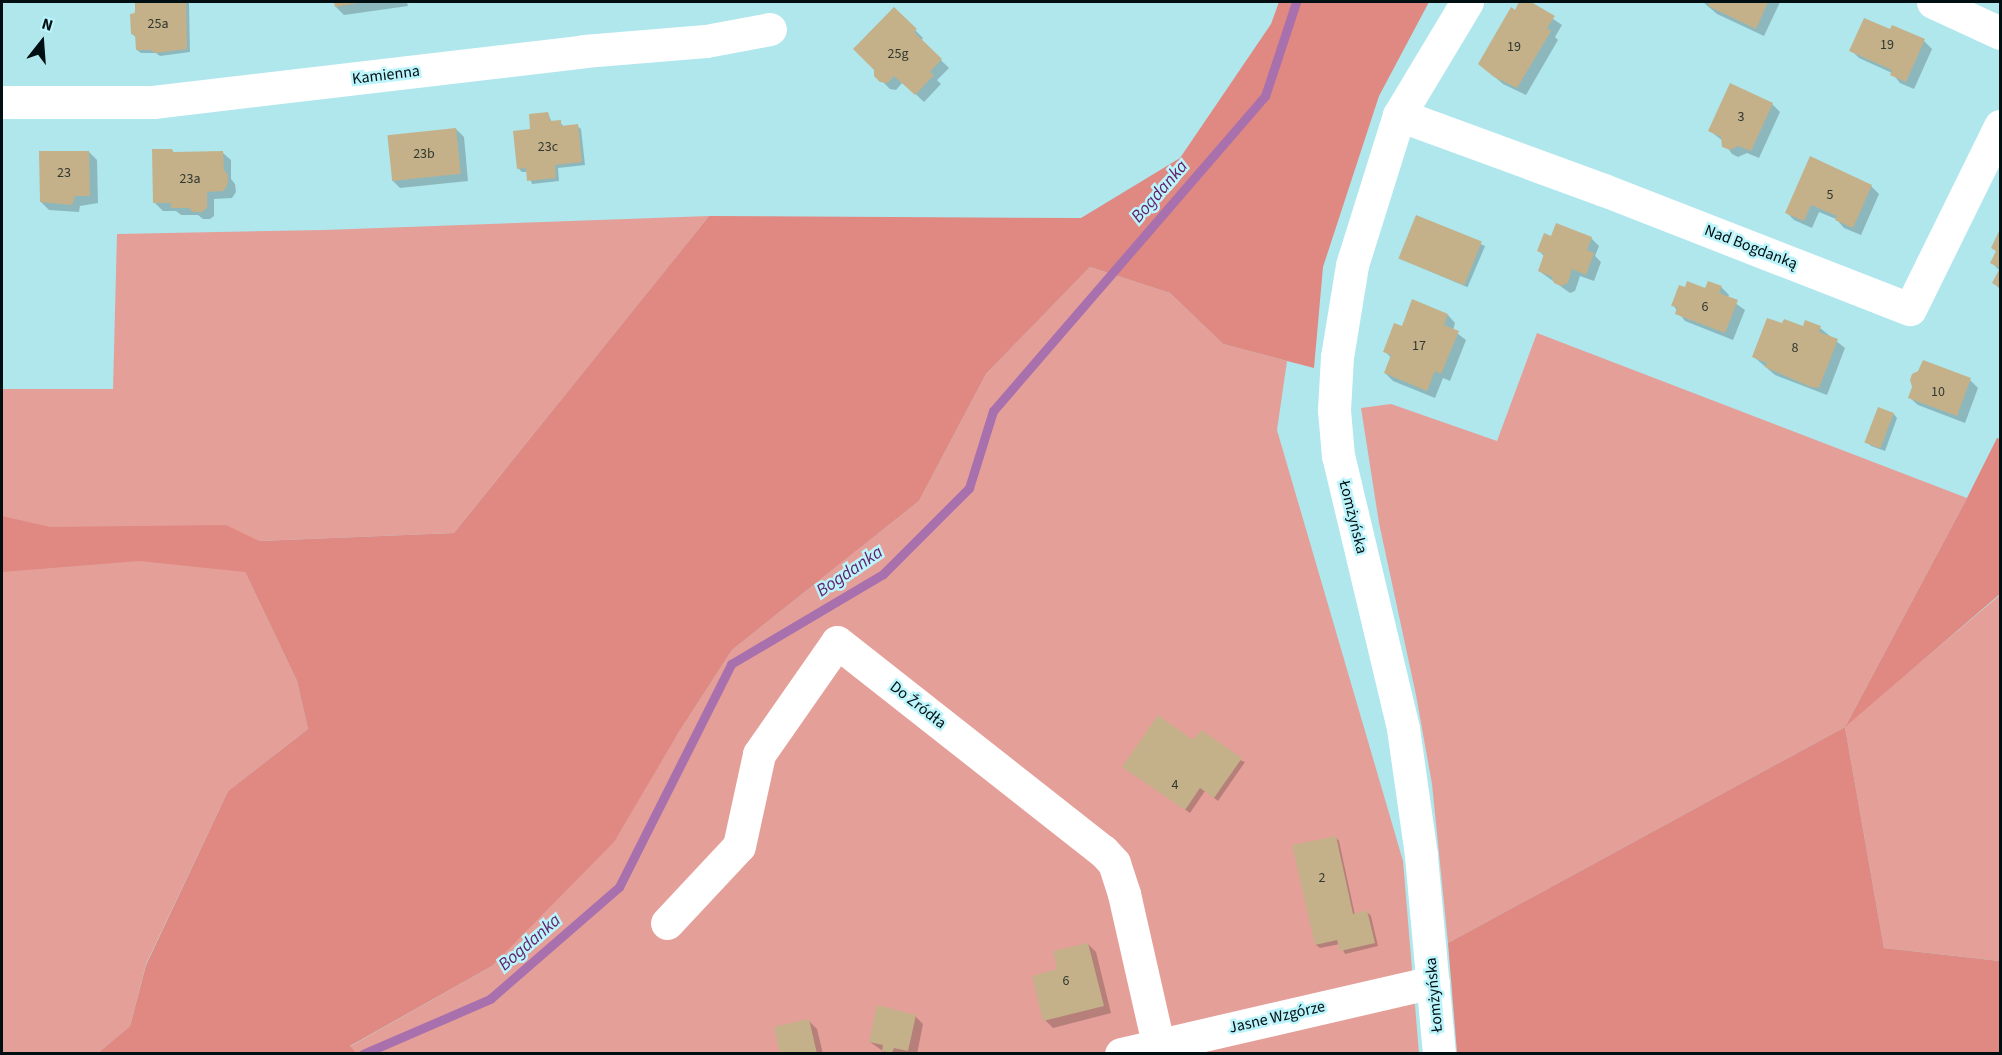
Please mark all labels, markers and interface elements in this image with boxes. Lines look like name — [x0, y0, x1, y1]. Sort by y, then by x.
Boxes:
north arrow — [12, 12, 72, 72]
text: N — [39, 13, 56, 37]
house number: 25a — [148, 16, 168, 32]
house number: 19 — [1880, 37, 1894, 53]
house number: 19 — [1507, 39, 1521, 55]
house number: 25g — [888, 46, 908, 62]
street label: Kamienna — [351, 61, 421, 89]
house number: 3 — [1738, 109, 1744, 125]
house number: 23c — [538, 139, 558, 155]
house number: 23b — [413, 146, 435, 162]
water label: Bogdanka — [1127, 156, 1193, 228]
house number: 23 — [57, 165, 71, 181]
house number: 23a — [180, 171, 200, 187]
house number: 5 — [1827, 187, 1833, 203]
street label: Nad Bogdanką — [1702, 220, 1800, 274]
house number: 6 — [1702, 299, 1708, 315]
house number: 17 — [1412, 338, 1426, 354]
house number: 8 — [1792, 340, 1798, 356]
house number: 10 — [1931, 384, 1945, 400]
street label: Łomżyńska — [1335, 478, 1371, 556]
water label: Bogdanka — [813, 542, 887, 602]
street label: Do Źródła — [886, 677, 950, 733]
house number: 4 — [1172, 777, 1178, 793]
house number: 2 — [1319, 870, 1325, 886]
water label: Bogdanka — [494, 910, 566, 976]
street label: Łomżyńska — [1421, 957, 1447, 1033]
house number: 6 — [1063, 973, 1069, 989]
street label: Jasne Wzgórze — [1227, 997, 1327, 1037]

